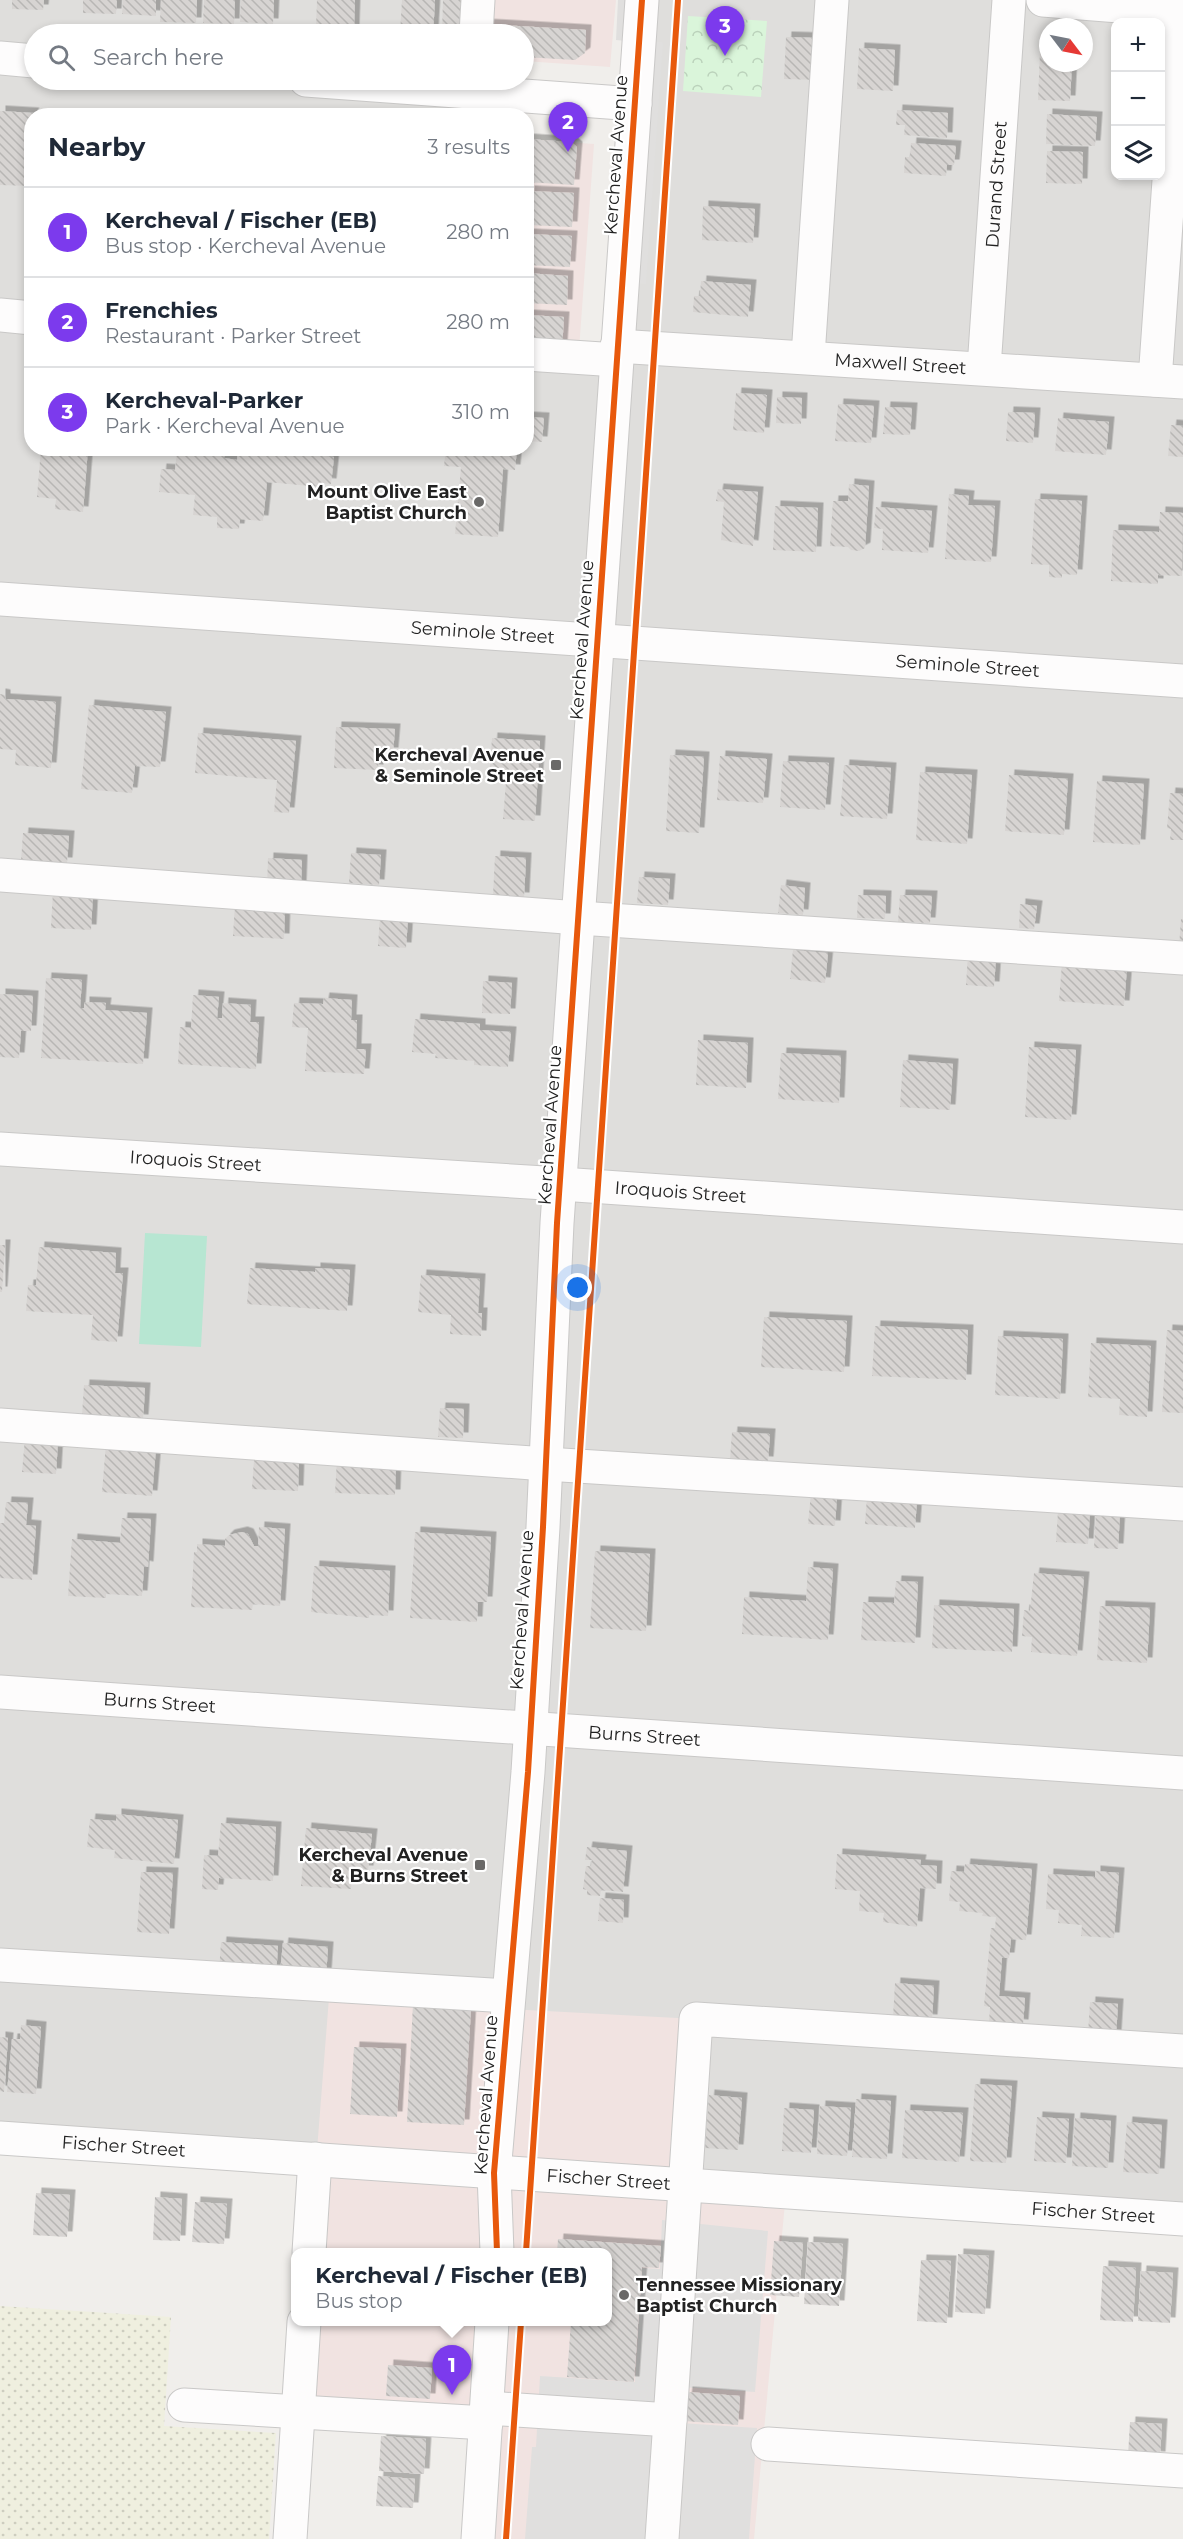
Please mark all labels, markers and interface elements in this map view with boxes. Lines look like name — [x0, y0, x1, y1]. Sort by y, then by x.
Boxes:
pin: 3 — [706, 7, 744, 56]
north arrow — [1039, 18, 1093, 72]
map controls — [1111, 18, 1165, 180]
button: + — [1111, 18, 1165, 72]
search box — [24, 24, 534, 90]
icon: search — [45, 41, 78, 74]
text: Search here — [93, 44, 224, 71]
button: − — [1111, 72, 1165, 126]
street label: Kercheval Avenue — [599, 74, 633, 236]
pin: 2 — [548, 102, 588, 152]
street label: Durand Street — [981, 120, 1012, 249]
button: layers — [1111, 126, 1165, 180]
text: Nearby — [48, 131, 145, 163]
text: 3 results — [427, 135, 510, 159]
text: Kercheval / Fischer (EB) — [105, 207, 377, 234]
text: 1 — [64, 220, 71, 244]
text: 280 m — [446, 220, 510, 244]
text: Bus stop · Kercheval Avenue — [105, 234, 386, 258]
text: Frenchies — [105, 297, 218, 324]
text: 2 — [62, 310, 73, 334]
text: 280 m — [446, 310, 510, 334]
text: Restaurant · Parker Street — [105, 324, 362, 348]
street label: Maxwell Street — [834, 349, 967, 379]
text: Kercheval-Parker — [105, 387, 303, 414]
text: 3 — [62, 400, 73, 424]
text: 310 m — [452, 400, 510, 424]
text: Park · Kercheval Avenue — [105, 414, 345, 438]
place label: Mount Olive East Baptist Church — [307, 481, 467, 524]
marker: Mount Olive East Baptist Church — [472, 495, 486, 509]
street label: Kercheval Avenue — [565, 559, 599, 721]
street label: Seminole Street — [410, 617, 556, 648]
street label: Seminole Street — [895, 650, 1040, 682]
place label: Kercheval Avenue & Seminole Street — [375, 744, 544, 787]
marker: Kercheval Avenue & Seminole Street — [549, 758, 563, 772]
street label: Kercheval Avenue — [533, 1044, 567, 1206]
street label: Iroquois Street — [129, 1146, 262, 1176]
street label: Iroquois Street — [614, 1177, 747, 1208]
your location — [563, 1273, 592, 1302]
street label: Kercheval Avenue — [505, 1529, 539, 1691]
street label: Burns Street — [103, 1688, 217, 1718]
street label: Burns Street — [587, 1721, 702, 1751]
place label: Kercheval Avenue & Burns Street — [299, 1844, 468, 1887]
marker: Kercheval Avenue & Burns Street — [473, 1858, 487, 1872]
street label: Kercheval Avenue — [469, 2014, 503, 2176]
street label: Fischer Street — [61, 2131, 187, 2162]
street label: Fischer Street — [546, 2164, 671, 2195]
street label: Fischer Street — [1031, 2198, 1156, 2228]
popup — [291, 2248, 612, 2326]
text: Kercheval / Fischer (EB) — [315, 2262, 588, 2289]
place label: Tennessee Missionary Baptist Church — [636, 2274, 842, 2317]
marker: Tennessee Missionary Baptist Church — [617, 2288, 631, 2302]
text: Bus stop — [315, 2289, 402, 2313]
pin: 1 — [432, 2346, 472, 2395]

